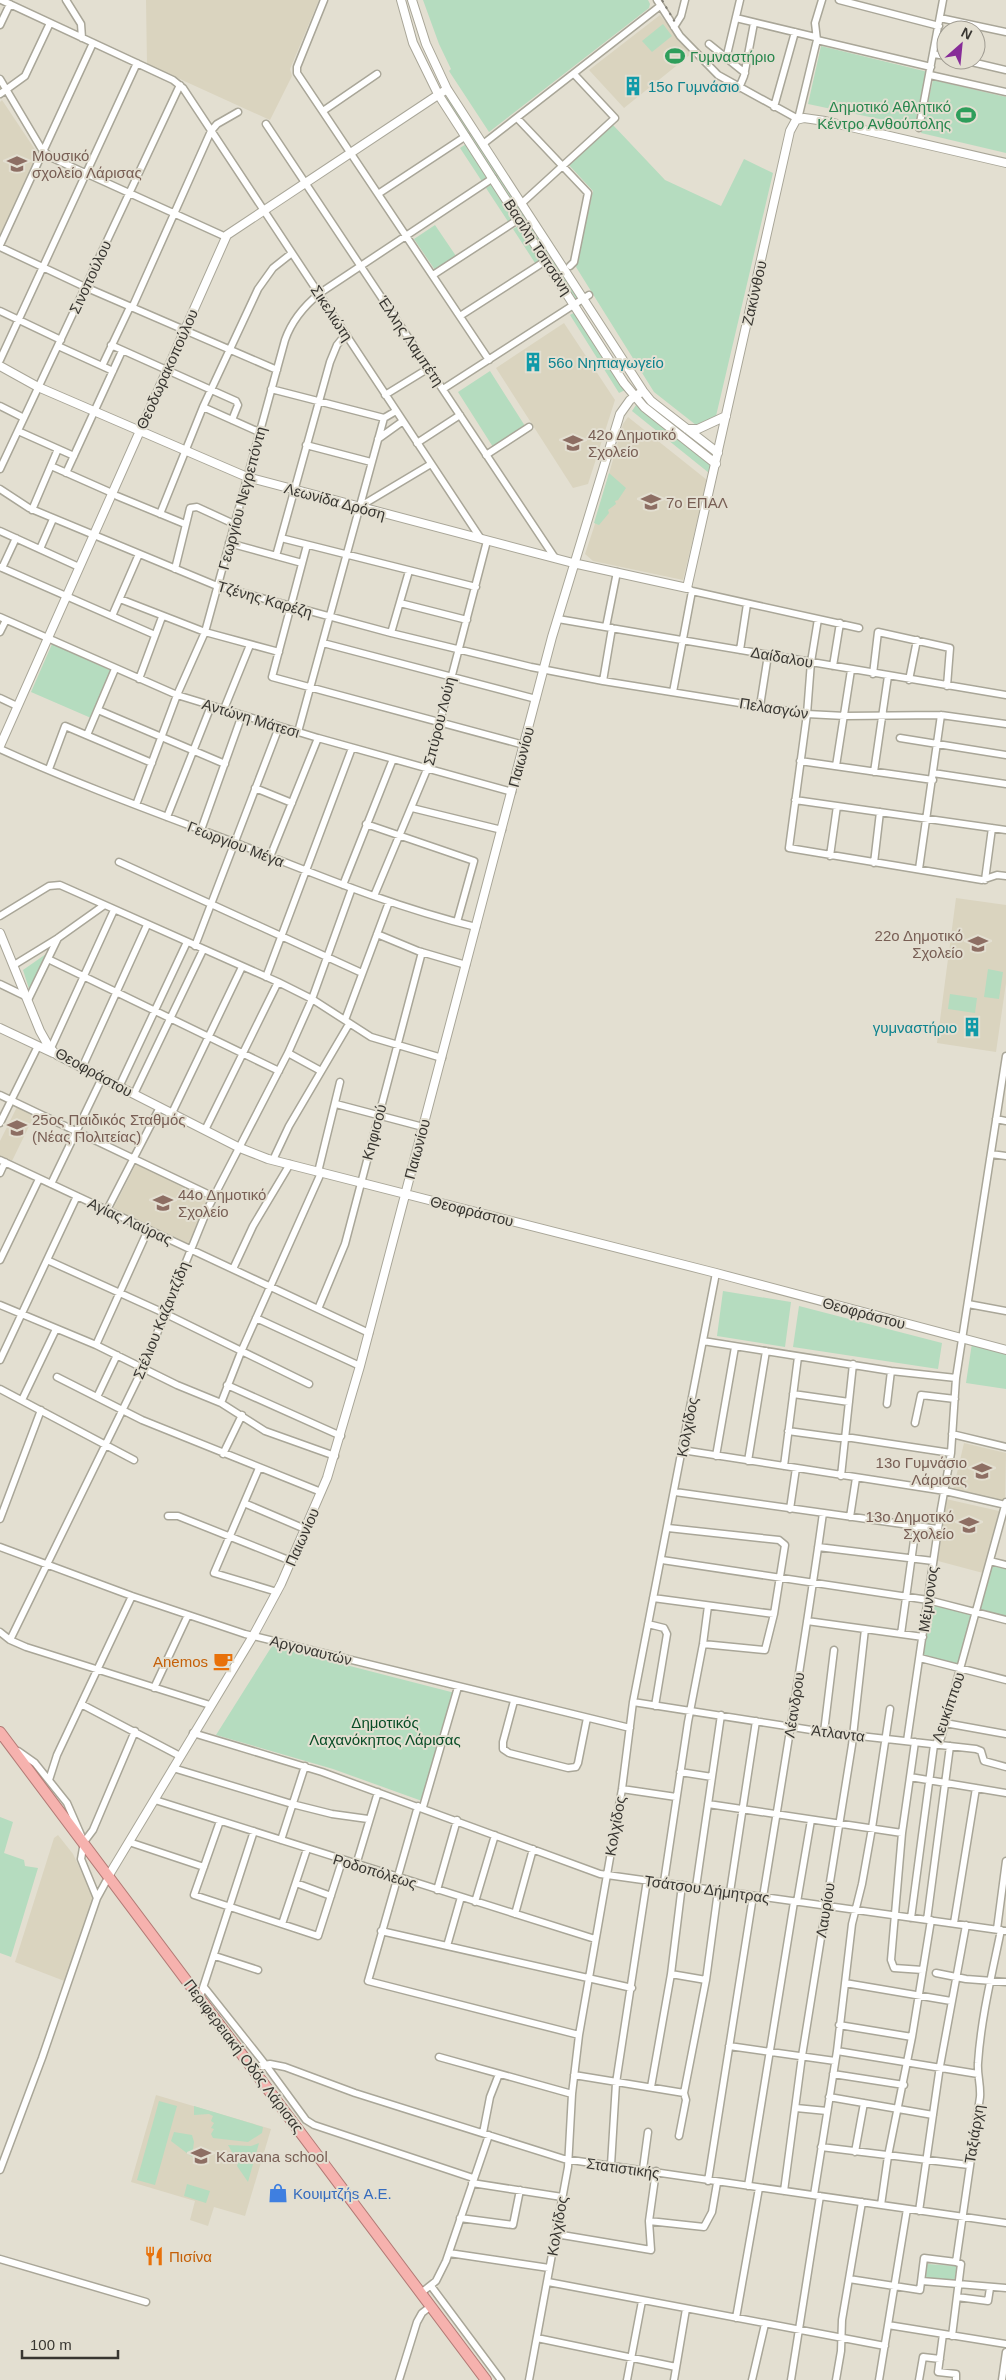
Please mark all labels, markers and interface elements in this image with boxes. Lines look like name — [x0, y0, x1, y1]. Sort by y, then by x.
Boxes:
north arrow — [936, 20, 986, 70]
text: N — [959, 24, 975, 43]
sports icon: Γυμναστήριο — [664, 45, 686, 67]
place label: Γυμναστήριο — [690, 48, 775, 65]
building icon: 15ο Γυμνάσιο — [622, 75, 644, 97]
place label: 15ο Γυμνάσιο — [648, 78, 739, 95]
place label: Δημοτικό Αθλητικό Κέντρο Ανθούπολης — [817, 98, 951, 132]
sports icon: Δημοτικό Αθλητικό Κέντρο Ανθούπολης — [955, 104, 977, 126]
place label: Μουσικό σχολείο Λάρισας — [32, 147, 142, 181]
school or university icon: Μουσικό σχολείο Λάρισας — [6, 153, 28, 175]
street label: Βασίλη Τσιτσάνη — [501, 196, 575, 298]
street label: Σινοπούλου — [66, 238, 114, 316]
street label: Ζακύνθου — [738, 259, 770, 327]
street label: Σικελιώτη — [308, 282, 356, 344]
street label: Έλλης Λαμπέτη — [374, 292, 447, 389]
street label: Θεοδωρακοπούλου — [133, 306, 201, 432]
building icon: 56ο Νηπιαγωγείο — [522, 351, 544, 373]
place label: 56ο Νηπιαγωγείο — [548, 354, 664, 371]
street label: Γεωργίου Νεγρεπόντη — [215, 425, 269, 571]
place label: 42ο Δημοτικό Σχολείο — [588, 426, 676, 460]
school or university icon: 42ο Δημοτικό Σχολείο — [562, 432, 584, 454]
street label: Λεωνίδα Δρόση — [283, 479, 387, 523]
school or university icon: 7ο ΕΠΑΛ — [640, 491, 662, 513]
place label: 7ο ΕΠΑΛ — [666, 494, 728, 511]
street label: Τζένης Καρέζη — [216, 577, 314, 621]
street label: Δαίδαλου — [750, 643, 814, 671]
street label: Σπύρου Λούη — [420, 675, 458, 767]
street label: Πελασγών — [738, 694, 810, 722]
street label: Αντώνη Μάτεσι — [200, 695, 302, 741]
street label: Παιωνίου — [505, 725, 537, 789]
street label: Γεωργίου Μέγα — [185, 818, 287, 870]
place label: 22ο Δημοτικό Σχολείο — [875, 927, 963, 961]
school or university icon: 22ο Δημοτικό Σχολείο — [967, 933, 989, 955]
building icon: γυμναστήριο — [961, 1016, 983, 1038]
place label: γυμναστήριο — [873, 1019, 957, 1036]
street label: Θεοφράστου — [53, 1044, 135, 1100]
street label: Κηφισού — [358, 1102, 390, 1162]
place label: 25ος Παιδικός Σταθμός (Νέας Πολιτείας) — [32, 1111, 186, 1145]
school or university icon: 25ος Παιδικός Σταθμός (Νέας Πολιτείας) — [6, 1117, 28, 1139]
street label: Παιωνίου — [401, 1117, 433, 1181]
place label: 44ο Δημοτικό Σχολείο — [178, 1186, 266, 1220]
school or university icon: 44ο Δημοτικό Σχολείο — [152, 1192, 174, 1214]
street label: Θεοφράστου — [429, 1192, 515, 1230]
street label: Αγίας Λαύρας — [85, 1194, 175, 1248]
street label: Στέλιου Καζαντζίδη — [130, 1259, 192, 1381]
street label: Θεοφράστου — [821, 1294, 907, 1332]
street label: Κολχίδος — [673, 1396, 701, 1458]
place label: 13ο Γυμνάσιο Λάρισας — [876, 1454, 967, 1488]
school or university icon: 13ο Γυμνάσιο Λάρισας — [971, 1460, 993, 1482]
street label: Παιωνίου — [282, 1505, 322, 1569]
place label: 13ο Δημοτικό Σχολείο — [866, 1508, 954, 1542]
school or university icon: 13ο Δημοτικό Σχολείο — [958, 1514, 980, 1536]
street label: Μέμνονος — [915, 1565, 941, 1633]
street label: Αργοναυτών — [268, 1632, 354, 1668]
cafe icon: Anemos — [212, 1650, 234, 1672]
place label: Anemos — [153, 1653, 208, 1670]
street label: Λευκίππου — [928, 1670, 968, 1744]
street label: Λέανδρου — [780, 1671, 808, 1739]
park label: Δημοτικός Λαχανόκηπος Λάρισας — [309, 1714, 461, 1748]
street label: Άτλαντα — [810, 1721, 866, 1745]
street label: Κολχίδος — [601, 1795, 629, 1857]
street label: Ροδοπόλεως — [331, 1850, 419, 1892]
street label: Τσάτσου Δήμητρας — [643, 1872, 771, 1906]
street label: Λαυρίου — [812, 1881, 838, 1939]
street label: Περιφερειακή Οδός Λάρισας — [181, 1976, 307, 2136]
street label: Ταξιάρχη — [961, 2103, 987, 2165]
school or university icon: Karavana school — [190, 2145, 212, 2167]
place label: Karavana school — [216, 2148, 328, 2165]
street label: Στατιστικής — [585, 2154, 661, 2182]
shop icon: Κουιμτζήs Α.Ε. — [267, 2182, 289, 2204]
place label: Κουιμτζήs Α.Ε. — [293, 2185, 392, 2202]
street label: Κολχίδος — [543, 2195, 571, 2257]
restaurant icon: Πισίνα — [143, 2245, 165, 2267]
place label: Πισίνα — [169, 2248, 212, 2265]
scale bar — [22, 2328, 119, 2360]
text: 100 m — [30, 2336, 72, 2353]

